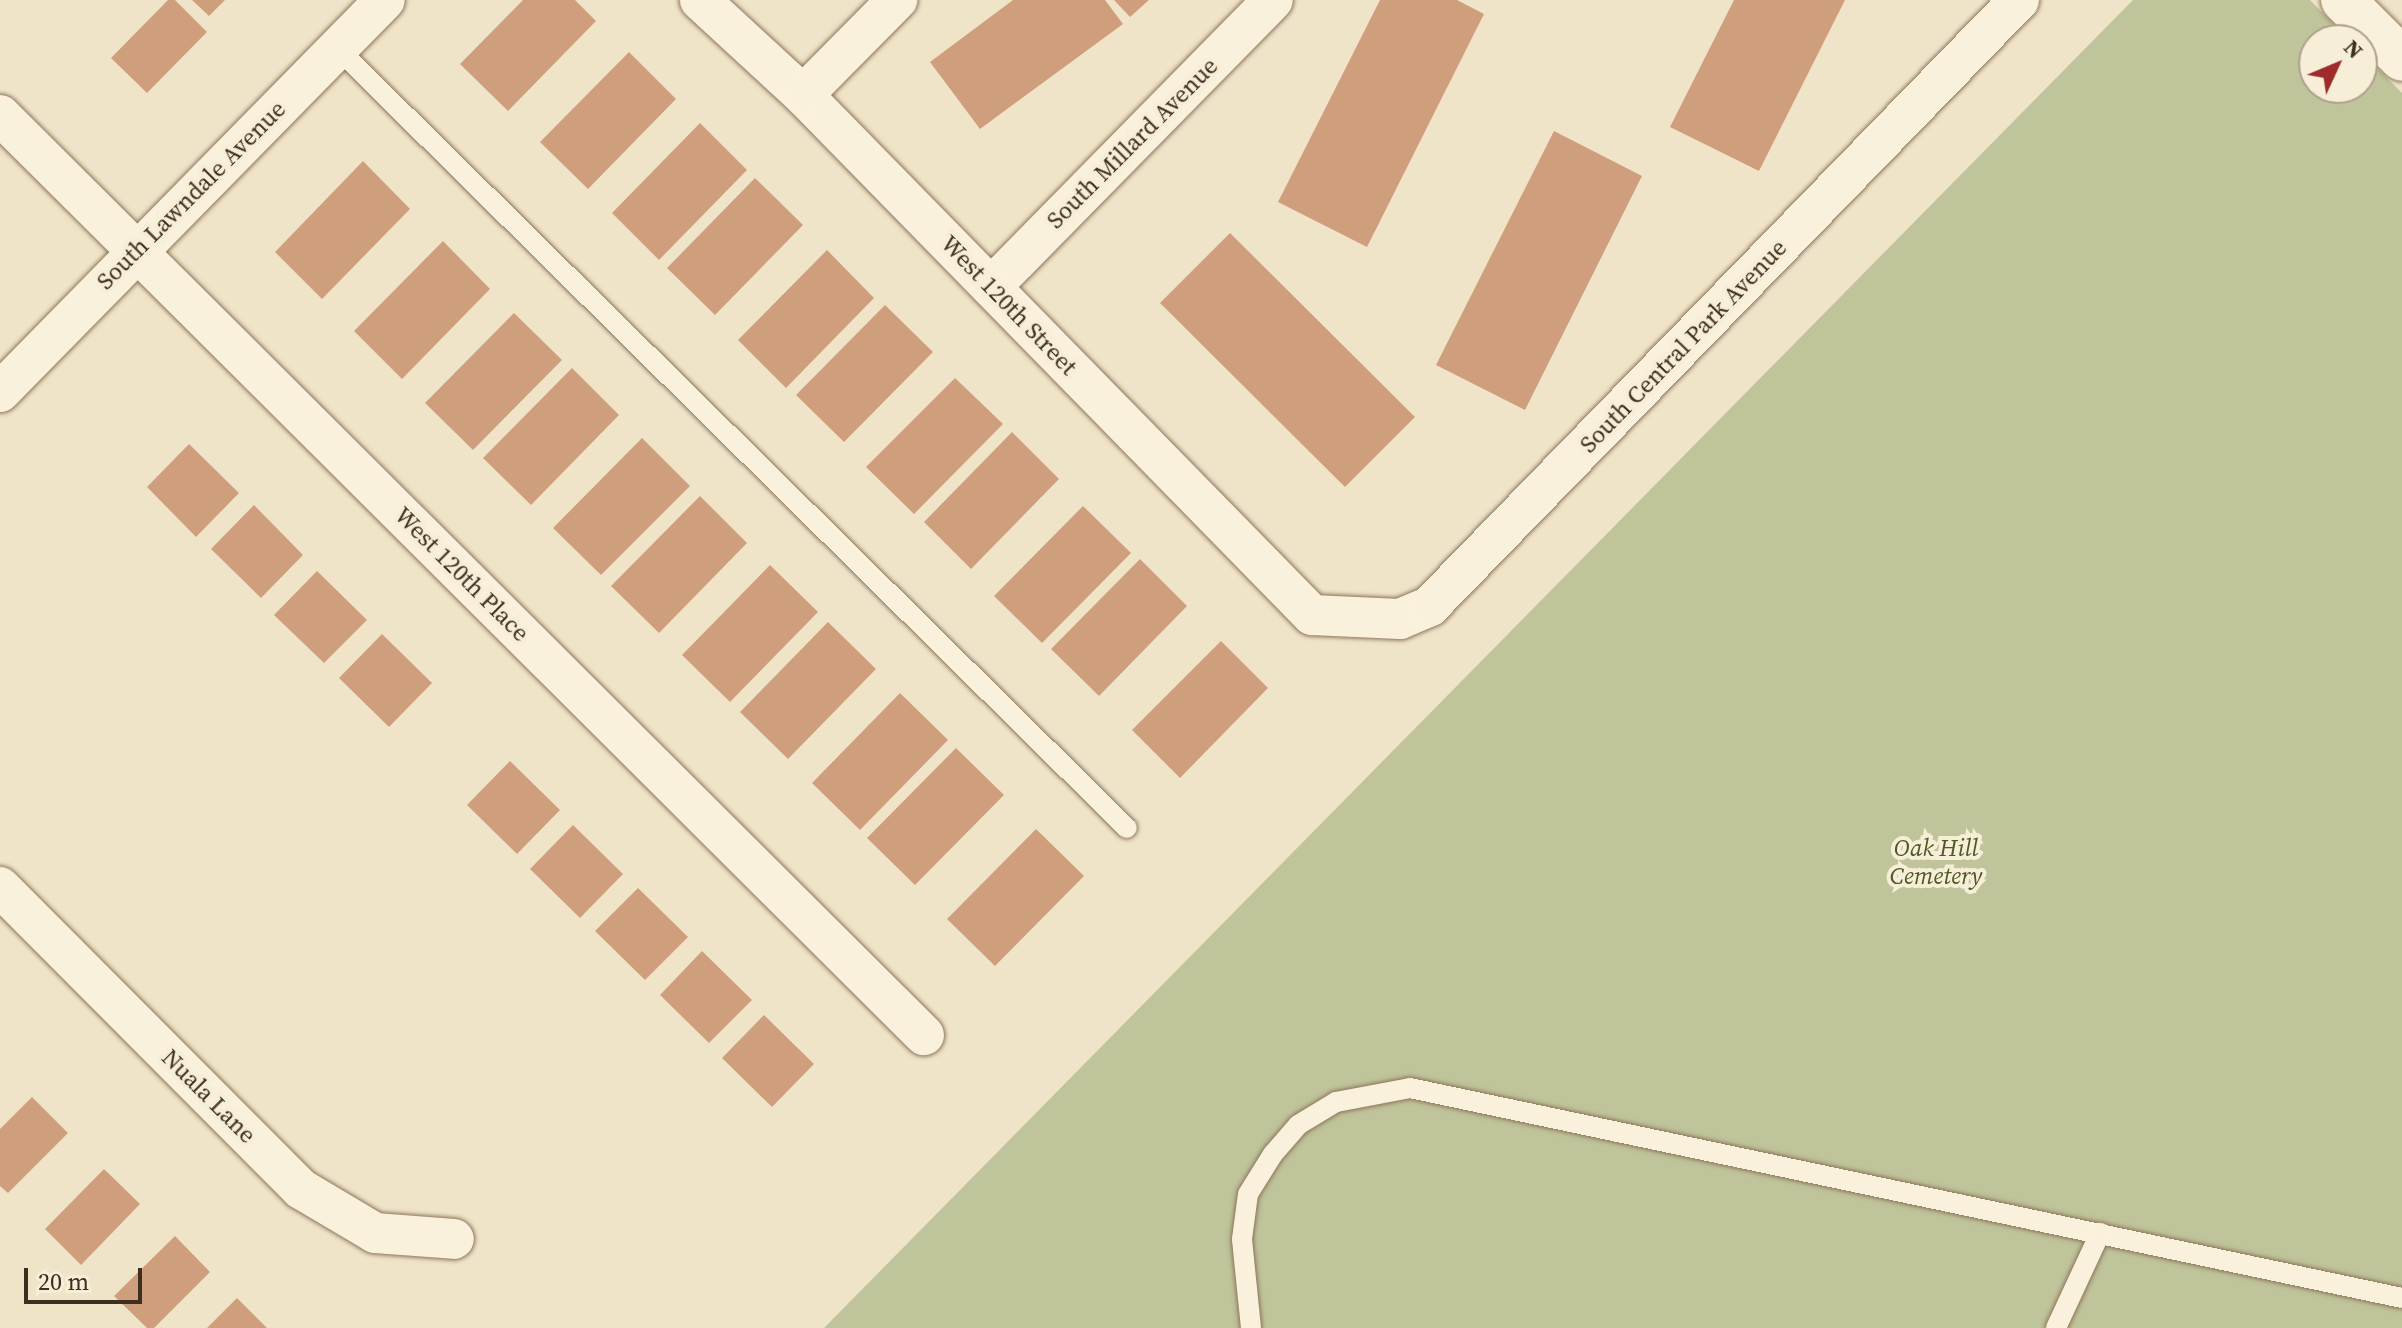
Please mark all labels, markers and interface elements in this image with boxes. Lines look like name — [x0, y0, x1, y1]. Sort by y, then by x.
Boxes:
north arrow — [2298, 24, 2378, 104]
text: N — [2337, 33, 2370, 65]
street label: South Millard Avenue — [1041, 52, 1223, 234]
street label: South Lawndale Avenue — [91, 95, 291, 295]
street label: West 120th Street — [935, 229, 1083, 381]
street label: South Central Park Avenue — [1574, 233, 1792, 459]
street label: West 120th Place — [389, 501, 535, 647]
park label: Oak Hill Cemetery — [1890, 834, 1982, 890]
street label: Nuala Lane — [156, 1043, 262, 1149]
scale bar — [28, 1252, 146, 1302]
text: 20 m — [38, 1265, 89, 1298]

